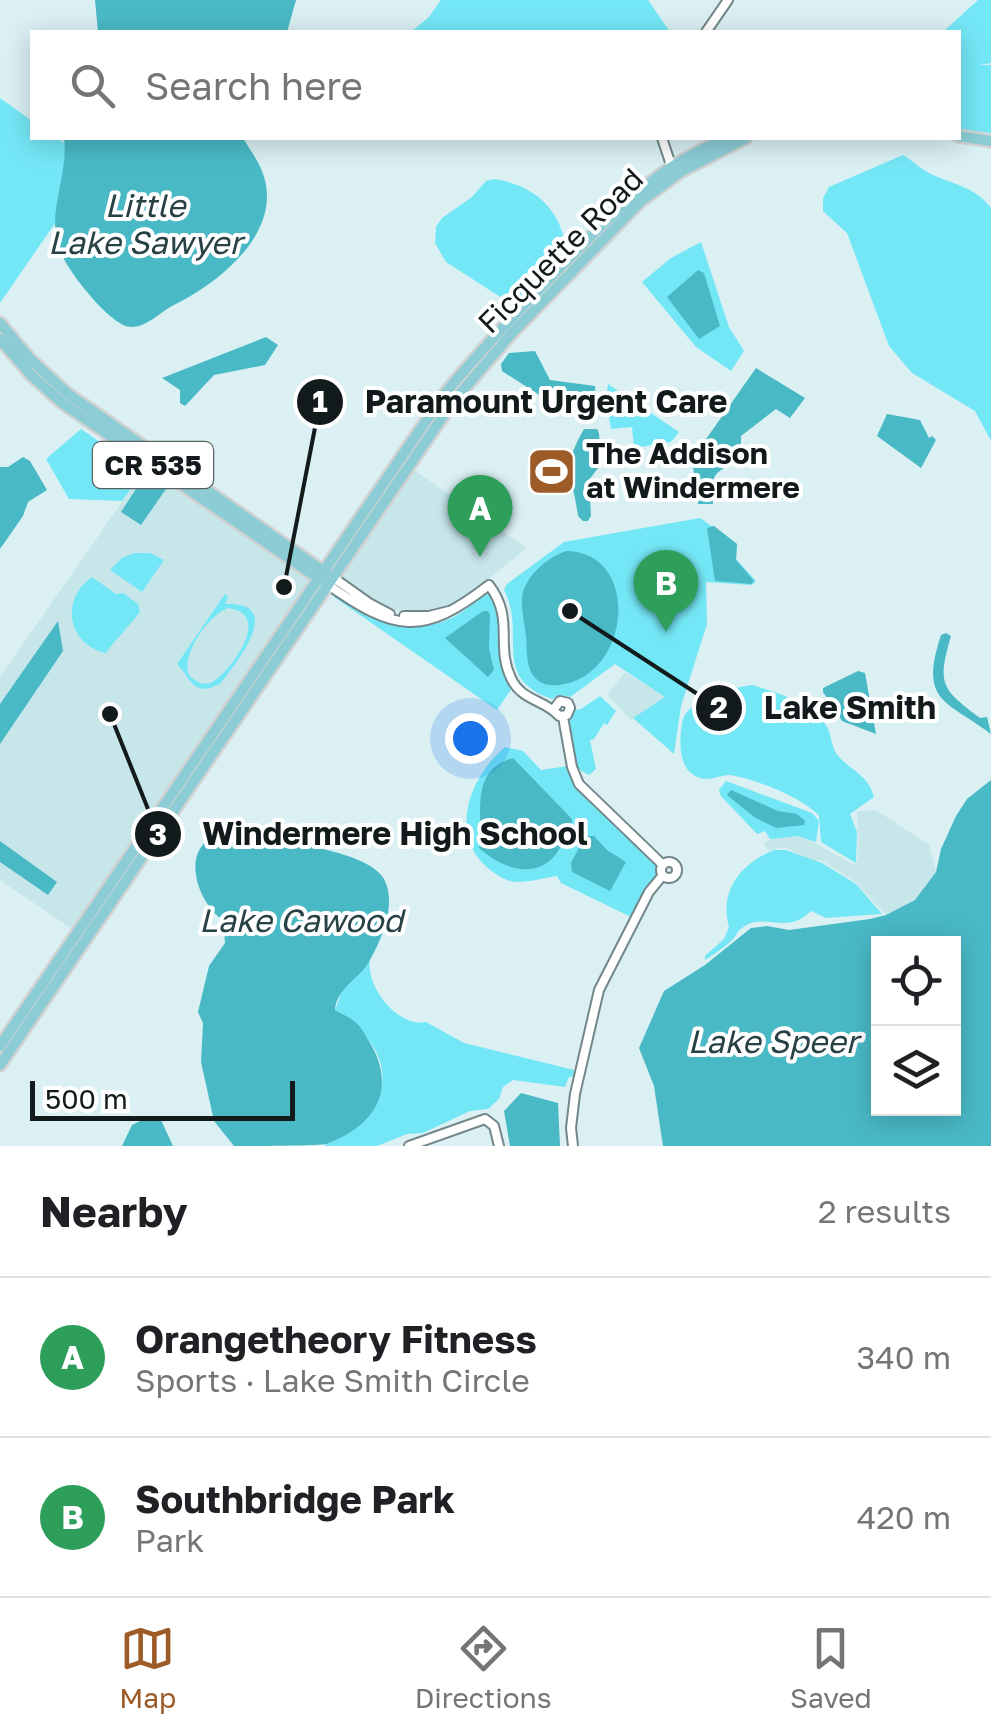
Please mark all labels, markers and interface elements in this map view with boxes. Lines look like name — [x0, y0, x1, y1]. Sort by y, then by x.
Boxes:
search box — [30, 30, 961, 140]
icon: search — [65, 58, 120, 113]
text: Search here — [145, 63, 363, 108]
street label: Ficquette Road — [470, 160, 650, 340]
water label: Little Lake Sawyer — [48, 186, 246, 261]
callout: Paramount Urgent Care — [295, 371, 748, 433]
text: Paramount Urgent Care — [365, 382, 727, 420]
text: 1 — [312, 383, 328, 419]
place label: The Addison at Windermere — [586, 435, 800, 505]
road number: CR 535 — [93, 442, 213, 488]
sports icon: The Addison at Windermere — [525, 445, 577, 497]
pin: A — [448, 474, 512, 557]
pin: B — [634, 550, 698, 632]
callout: Lake Smith — [694, 677, 956, 739]
text: Lake Smith — [764, 688, 936, 726]
text: 2 — [710, 689, 728, 725]
your location — [445, 713, 496, 764]
callout: Windermere High School — [133, 803, 608, 865]
text: Windermere High School — [202, 814, 588, 852]
text: 3 — [149, 816, 167, 852]
water label: Lake Cawood — [199, 901, 406, 939]
map controls — [871, 936, 961, 1116]
button: locate — [871, 936, 961, 1026]
water label: Lake Speer — [688, 1022, 863, 1060]
button: layers — [871, 1026, 961, 1116]
scale bar — [30, 1076, 295, 1120]
text: 500 m — [45, 1082, 128, 1115]
text: Nearby — [40, 1186, 188, 1236]
text: 2 results — [818, 1192, 951, 1230]
text: Orangetheory Fitness — [135, 1316, 537, 1361]
text: A — [61, 1338, 84, 1376]
text: 340 m — [857, 1338, 951, 1376]
text: Sports · Lake Smith Circle — [135, 1361, 530, 1399]
text: Southbridge Park — [135, 1476, 455, 1521]
text: B — [61, 1498, 84, 1536]
text: 420 m — [857, 1498, 951, 1536]
text: Park — [135, 1521, 204, 1559]
tab: Map — [119, 1621, 176, 1714]
tab: Directions — [415, 1621, 552, 1714]
tab: Saved — [790, 1621, 872, 1714]

